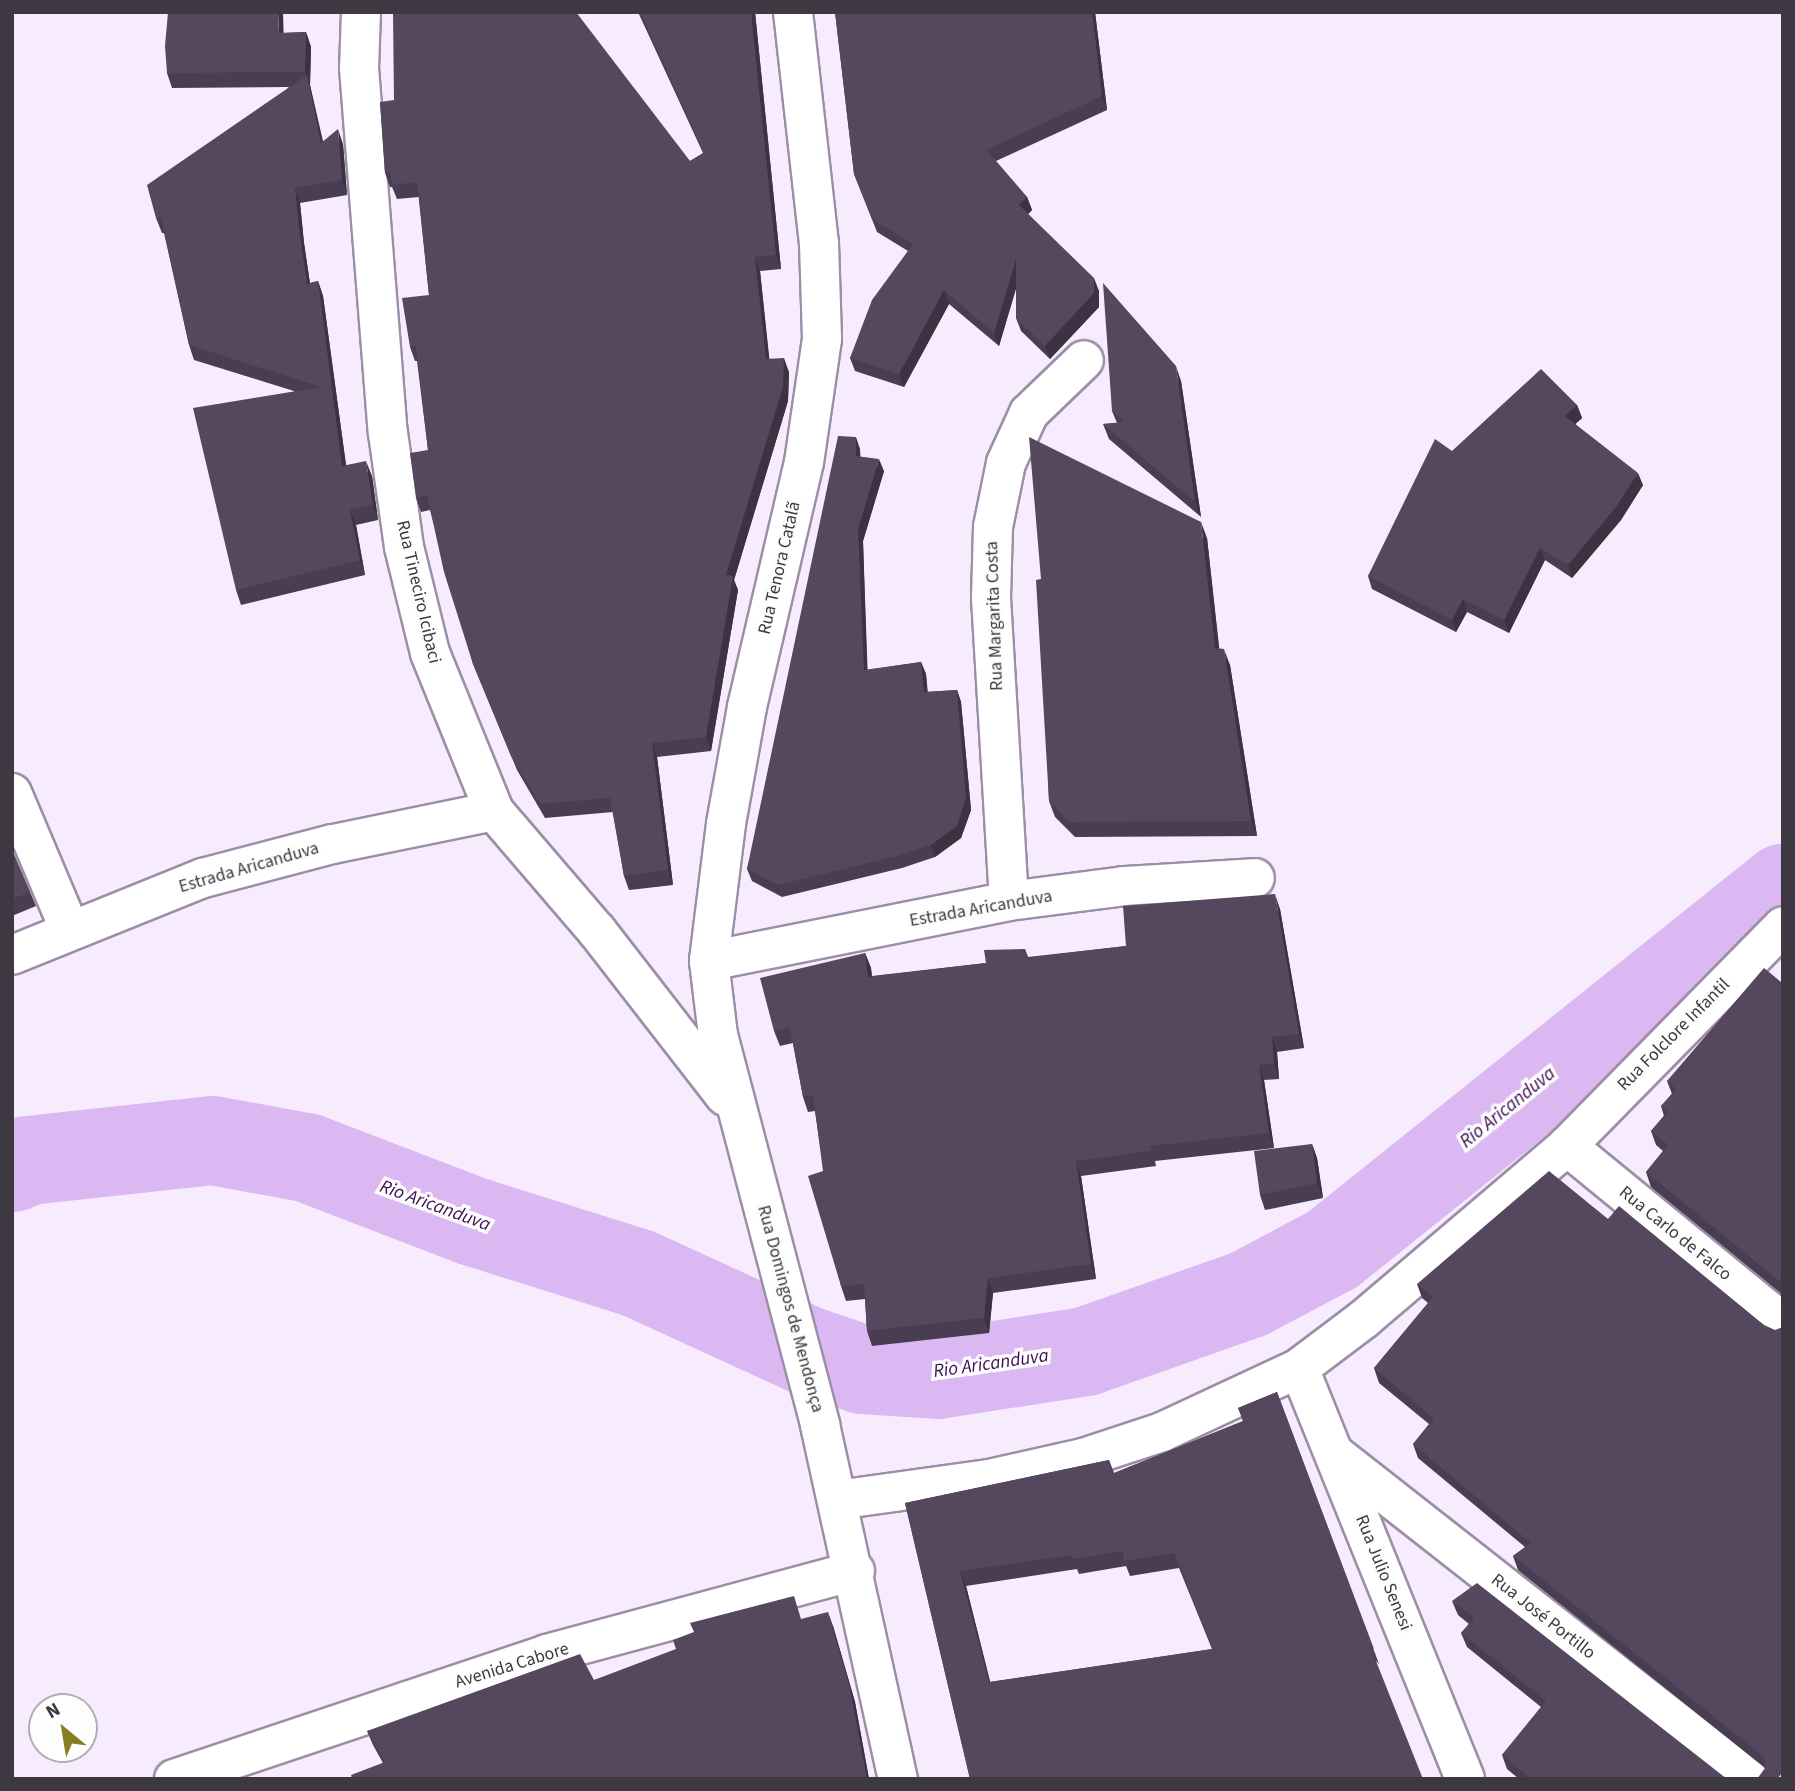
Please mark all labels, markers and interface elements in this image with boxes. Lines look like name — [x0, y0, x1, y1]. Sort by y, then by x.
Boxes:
street label: Rua Tenora Catalã — [754, 499, 806, 637]
street label: Rua Tineciro Icibaci — [391, 518, 445, 666]
street label: Rua Margarita Costa — [982, 541, 1008, 691]
street label: Estrada Aricanduva — [177, 838, 321, 898]
street label: Estrada Aricanduva — [908, 886, 1054, 932]
street label: Rua Folclore Infantil — [1613, 974, 1735, 1096]
water label: Rio Aricanduva — [1456, 1063, 1560, 1153]
water label: Rio Aricanduva — [376, 1175, 494, 1237]
street label: Rua Carlo de Falco — [1614, 1182, 1736, 1286]
street label: Rua Domingos de Mendonça — [752, 1203, 828, 1415]
water label: Rio Aricanduva — [932, 1345, 1050, 1383]
street label: Rua Julio Senesi — [1350, 1512, 1416, 1634]
street label: Rua José Portillo — [1487, 1570, 1599, 1664]
street label: Avenida Cabore — [452, 1638, 572, 1694]
north arrow — [28, 1693, 98, 1763]
text: N — [41, 1696, 65, 1726]

